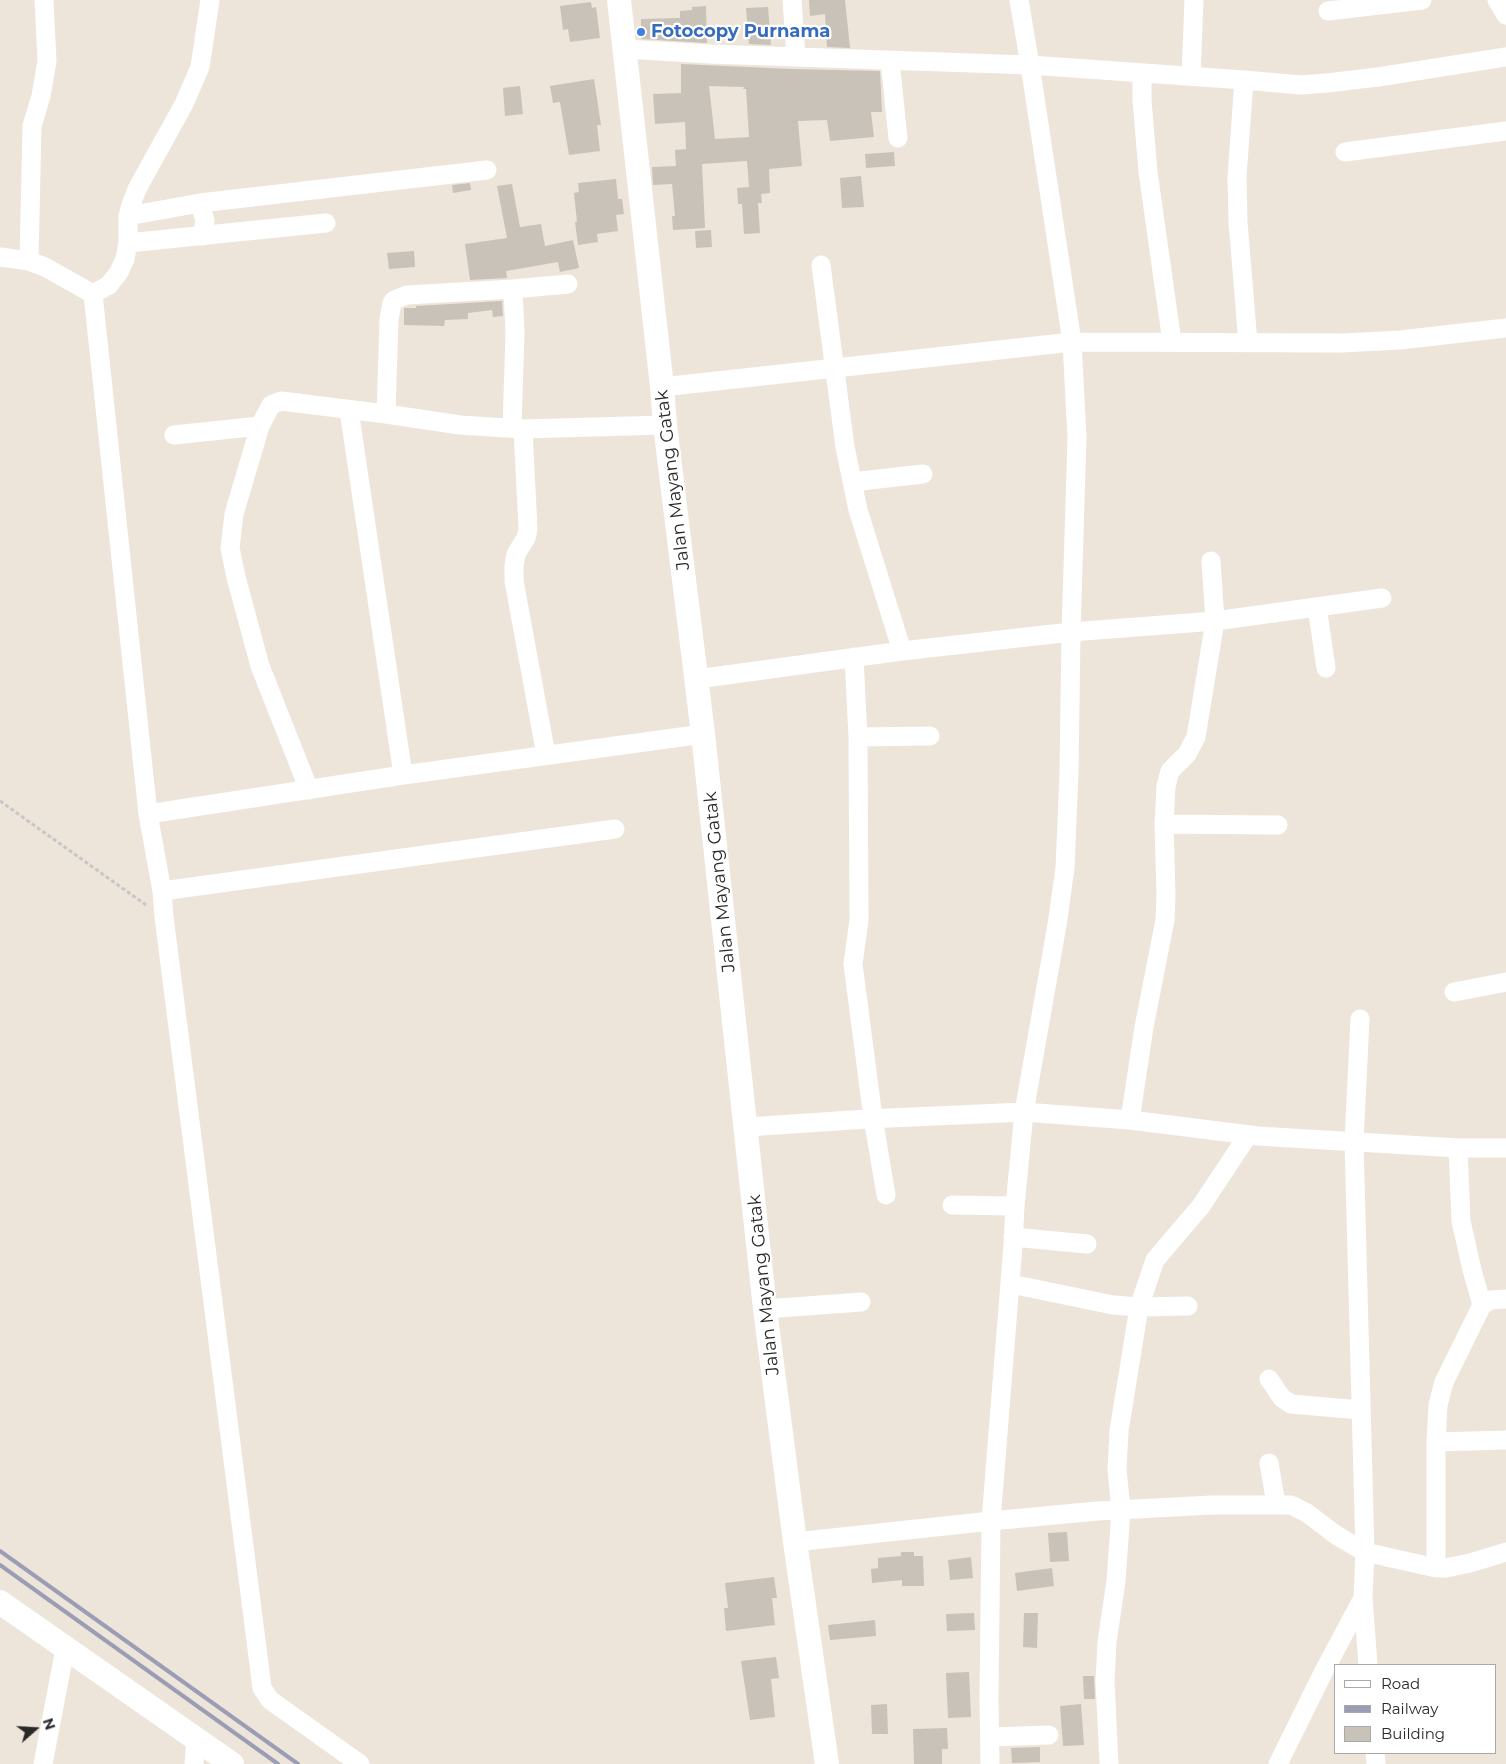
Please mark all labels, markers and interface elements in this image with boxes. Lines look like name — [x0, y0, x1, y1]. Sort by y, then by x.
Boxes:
place label: Fotocopy Purnama — [651, 21, 830, 43]
marker: Fotocopy Purnama — [635, 26, 647, 38]
street label: Jalan Mayang Gatak — [651, 389, 695, 571]
street label: Jalan Mayang Gatak — [700, 791, 740, 973]
street label: Jalan Mayang Gatak — [744, 1194, 784, 1376]
legend — [1334, 1664, 1496, 1754]
text: Road — [1381, 1674, 1420, 1693]
text: Railway — [1381, 1699, 1438, 1718]
north arrow — [10, 1704, 60, 1754]
text: N — [39, 1716, 60, 1732]
text: Building — [1381, 1724, 1445, 1743]

